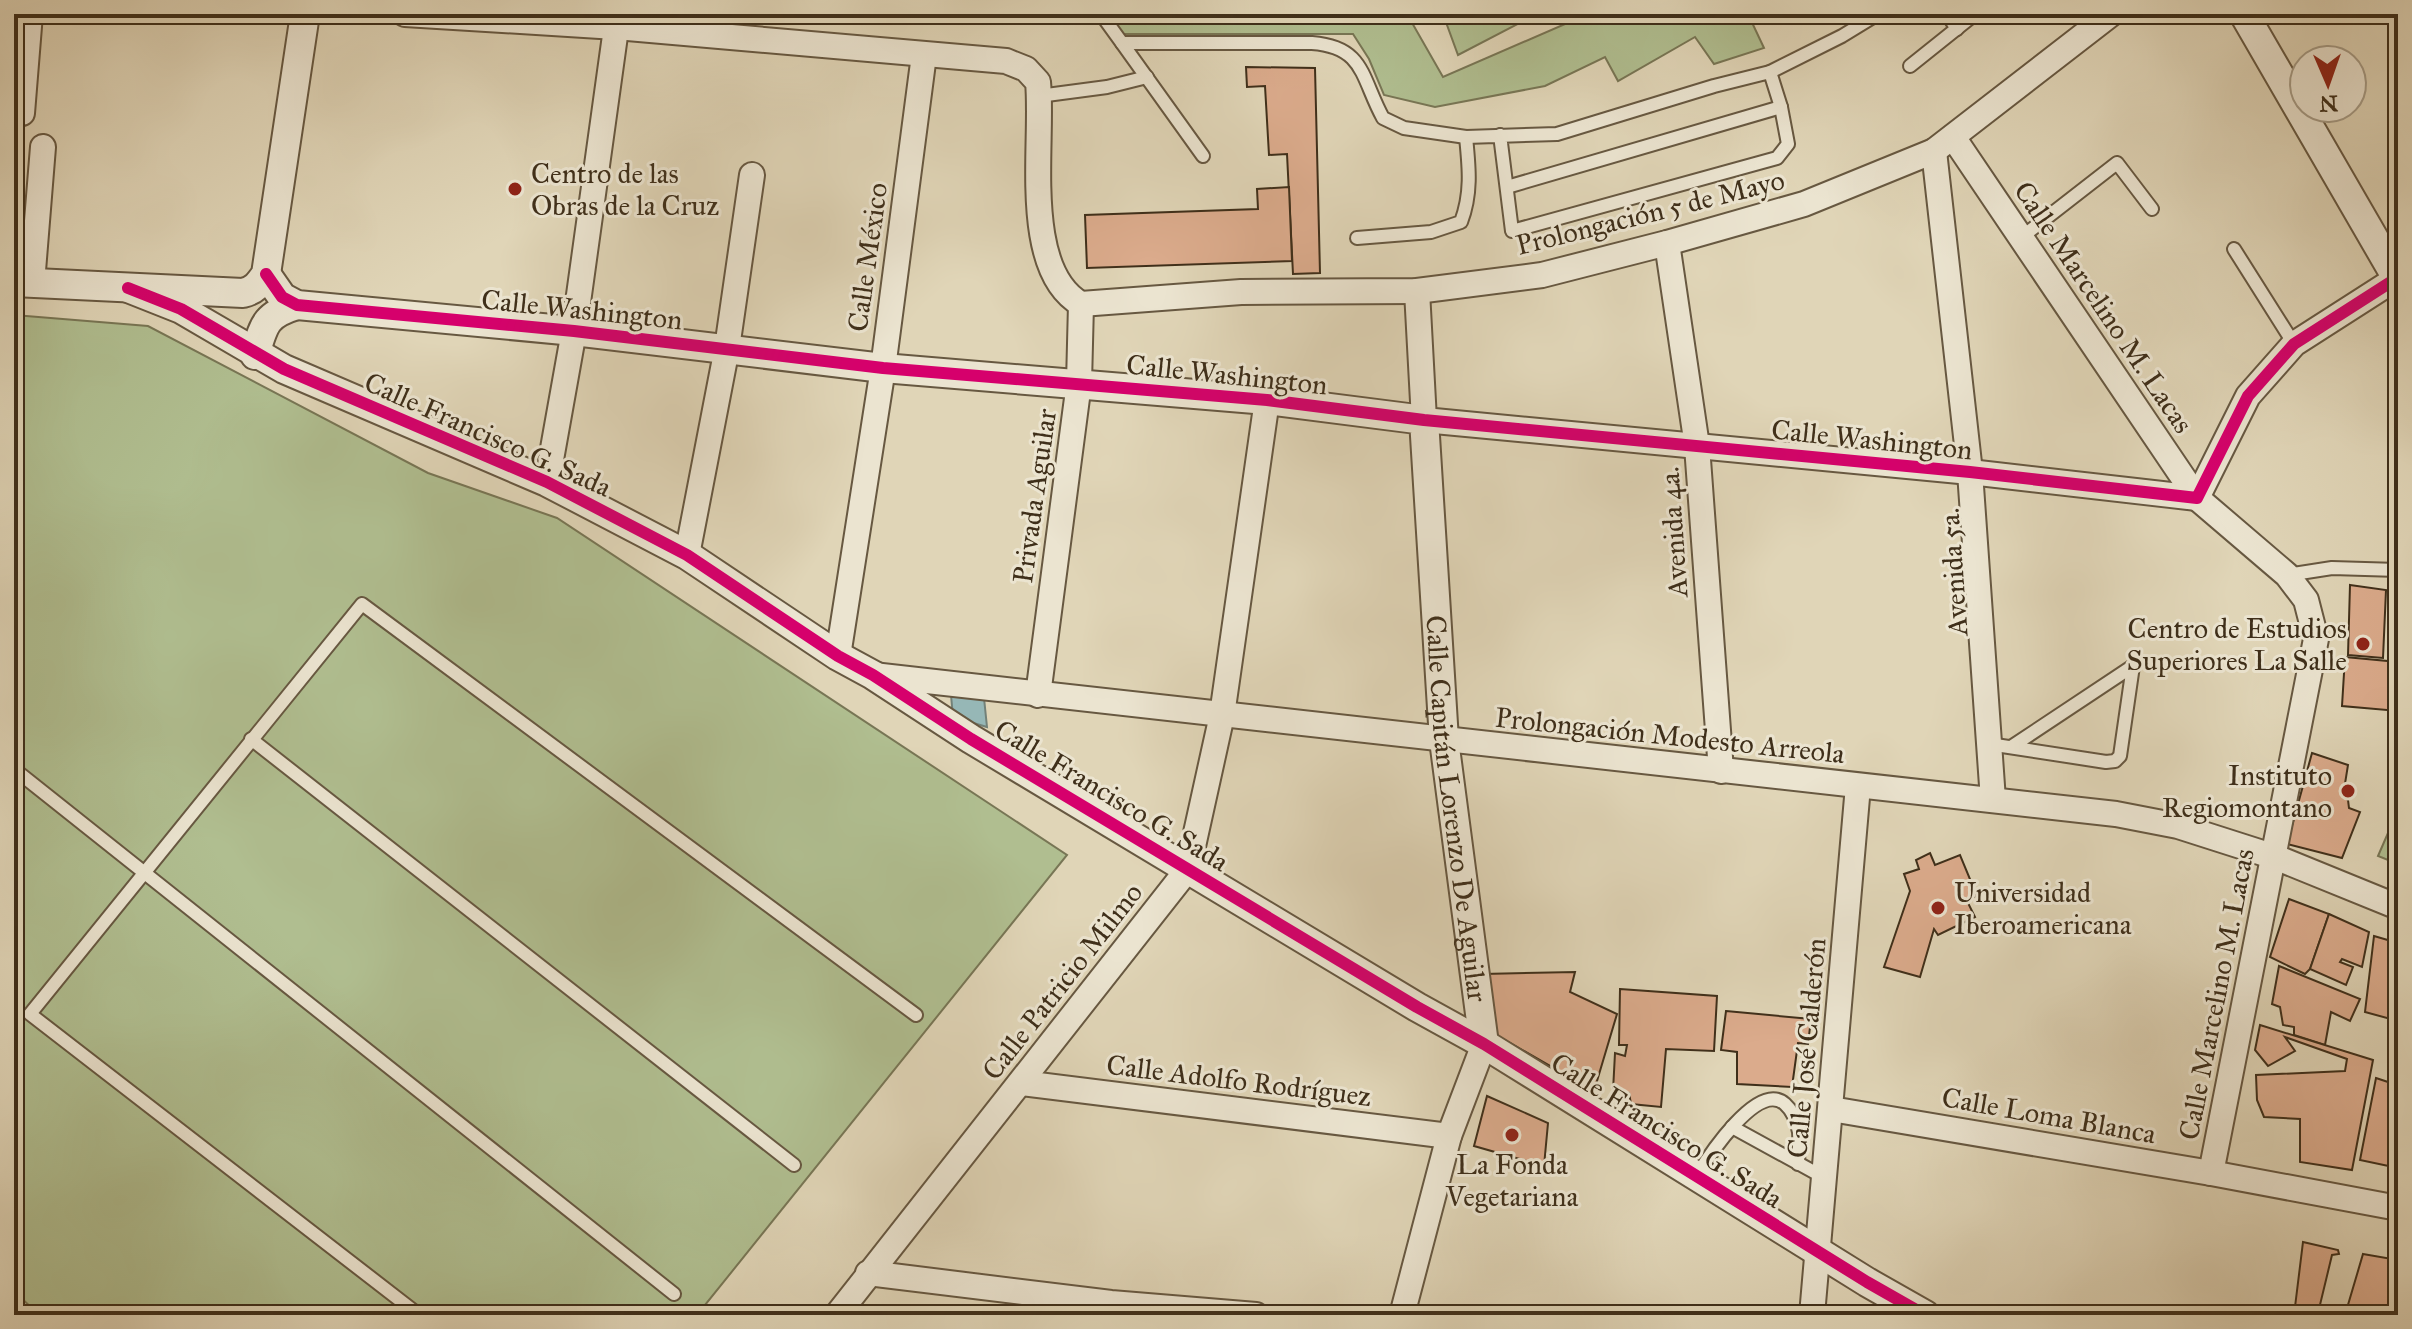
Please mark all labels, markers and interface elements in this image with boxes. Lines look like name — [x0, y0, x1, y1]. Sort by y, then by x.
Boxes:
north arrow — [2288, 44, 2368, 124]
text: N — [2319, 90, 2338, 117]
place label: Centro de las Obras de la Cruz — [531, 156, 719, 223]
street label: Prolongación 5 de Mayo — [1512, 162, 1788, 263]
street label: Calle Marcelino M. Lacas — [2006, 175, 2201, 440]
marker: Centro de las Obras de la Cruz — [506, 180, 524, 198]
street label: Calle México — [840, 180, 895, 334]
street label: Calle Washington — [480, 282, 684, 337]
street label: Calle Washington — [1125, 347, 1329, 402]
street label: Calle Francisco G. Sada — [359, 364, 617, 505]
street label: Privada Aguilar — [1005, 406, 1064, 585]
street label: Calle Washington — [1770, 412, 1974, 467]
street label: Avenida 4a. — [1651, 466, 1696, 599]
street label: Avenida 5a. — [1932, 507, 1975, 638]
place label: Centro de Estudios Superiores La Salle — [2127, 611, 2347, 678]
street label: Calle Capitán Lorenzo De Aguilar — [1418, 614, 1495, 1004]
marker: Centro de Estudios Superiores La Salle — [2354, 635, 2372, 653]
street label: Prolongación Modesto Arreola — [1494, 700, 1847, 771]
street label: Calle Francisco G. Sada — [988, 712, 1235, 879]
place label: Instituto Regiomontano — [2162, 758, 2332, 825]
marker: Instituto Regiomontano — [2339, 782, 2357, 800]
street label: Calle Marcelino M. Lacas — [2171, 845, 2262, 1143]
place label: Universidad Iberoamericana — [1954, 875, 2132, 942]
street label: Calle Patricio Milmo — [975, 876, 1150, 1087]
marker: Universidad Iberoamericana — [1929, 899, 1947, 917]
street label: Calle José Calderón — [1779, 937, 1834, 1159]
street label: Calle Francisco G. Sada — [1544, 1045, 1789, 1216]
street label: Calle Adolfo Rodríguez — [1104, 1047, 1373, 1114]
street label: Calle Loma Blanca — [1939, 1079, 2159, 1152]
marker: La Fonda Vegetariana — [1503, 1126, 1521, 1144]
place label: La Fonda Vegetariana — [1445, 1147, 1578, 1214]

